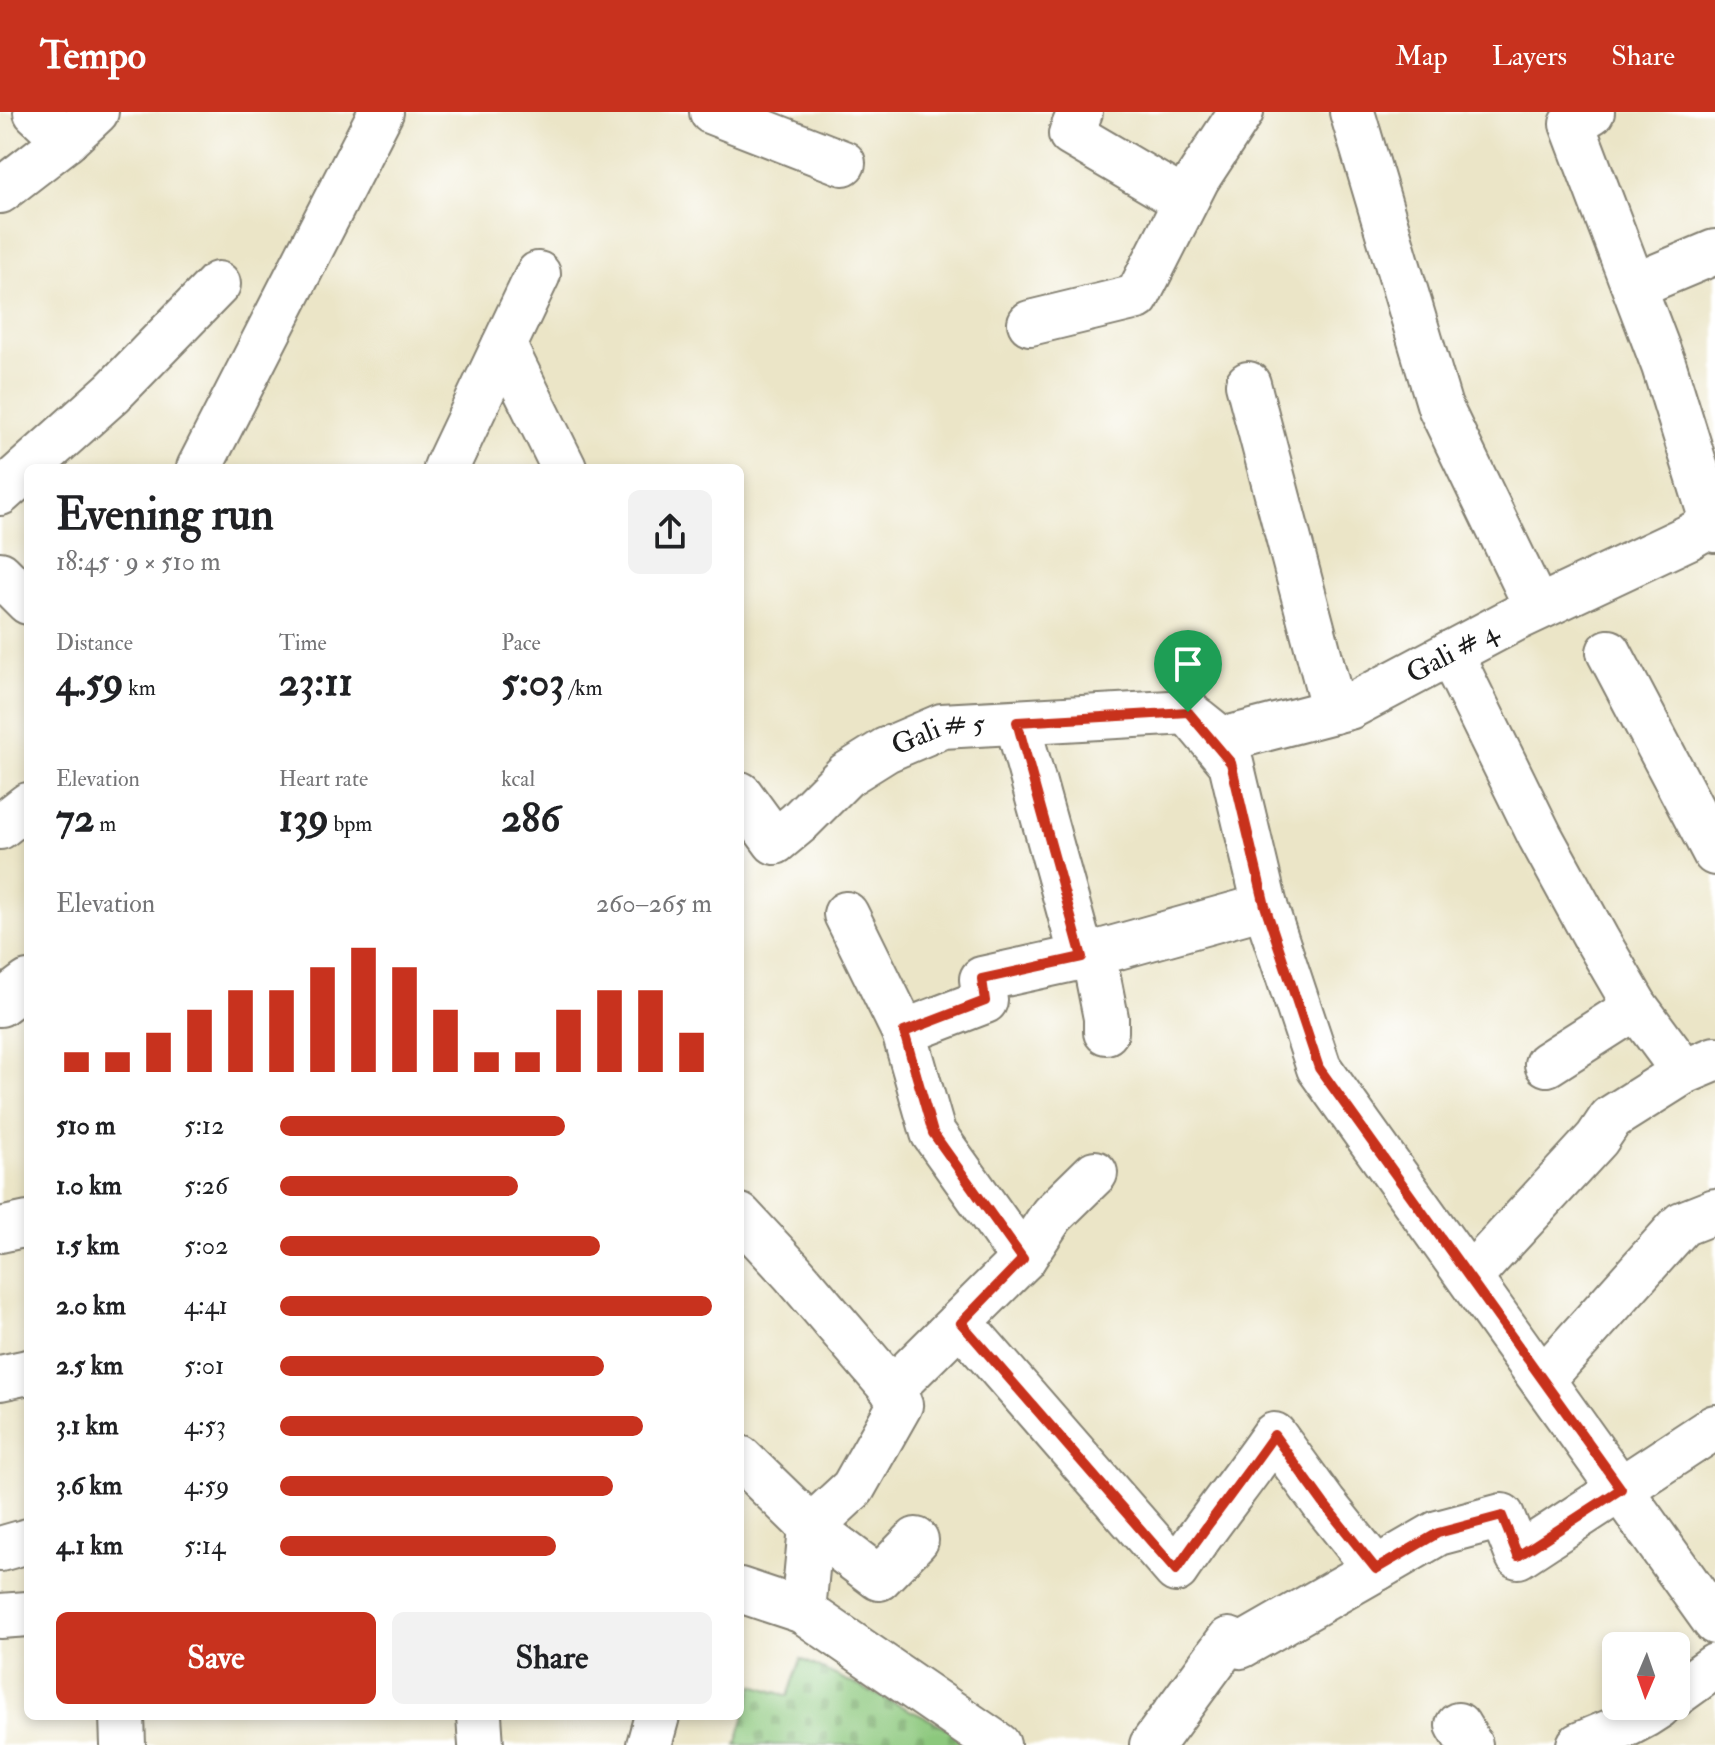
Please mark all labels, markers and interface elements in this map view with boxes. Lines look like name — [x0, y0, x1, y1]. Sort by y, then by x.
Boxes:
text: Tempo — [40, 32, 146, 80]
text: Map — [1395, 39, 1448, 74]
text: Layers — [1492, 39, 1567, 74]
text: Share — [1611, 39, 1675, 74]
text: Evening run — [56, 488, 274, 543]
button: share — [628, 490, 712, 574]
text: 18:45 · 9 × 510 m — [56, 546, 221, 578]
street label: Gali # 4 — [1400, 613, 1506, 691]
text: Distance — [56, 629, 133, 657]
text: Time — [279, 629, 327, 657]
text: Pace — [501, 629, 541, 657]
pin — [1154, 630, 1222, 712]
icon: arrive — [1166, 642, 1210, 686]
text: 4.59 — [56, 657, 124, 708]
text: 23:11 — [279, 657, 353, 708]
text: 5:03 — [501, 657, 565, 708]
text: km — [124, 674, 156, 702]
text: /km — [565, 674, 603, 702]
street label: Gali # 5 — [886, 706, 986, 763]
text: Elevation — [56, 765, 140, 793]
text: Heart rate — [279, 765, 368, 793]
text: kcal — [501, 765, 535, 793]
text: 72 — [56, 793, 95, 844]
text: 139 — [279, 793, 329, 844]
text: 286 — [501, 793, 561, 844]
text: m — [95, 810, 116, 838]
text: bpm — [329, 810, 372, 838]
text: Elevation — [56, 888, 155, 920]
text: 260–265 m — [596, 888, 712, 920]
text: 510 m — [56, 1110, 116, 1142]
text: 5:12 — [184, 1110, 224, 1142]
text: 1.0 km — [56, 1170, 122, 1202]
text: 5:26 — [184, 1170, 228, 1202]
text: 1.5 km — [56, 1230, 119, 1262]
text: 5:02 — [184, 1230, 228, 1262]
text: 2.0 km — [56, 1290, 126, 1322]
text: 4:41 — [184, 1290, 228, 1322]
text: 2.5 km — [56, 1350, 123, 1382]
text: 5:01 — [184, 1350, 224, 1382]
text: 3.1 km — [56, 1410, 118, 1442]
text: 4:53 — [184, 1410, 226, 1442]
text: 3.6 km — [56, 1470, 122, 1502]
text: 4:59 — [184, 1470, 229, 1502]
text: 4.1 km — [56, 1530, 123, 1562]
text: 5:14 — [184, 1530, 225, 1562]
button: Save — [56, 1612, 376, 1704]
button: Share — [392, 1612, 712, 1704]
north arrow — [1602, 1632, 1690, 1720]
map controls — [1602, 1632, 1690, 1720]

